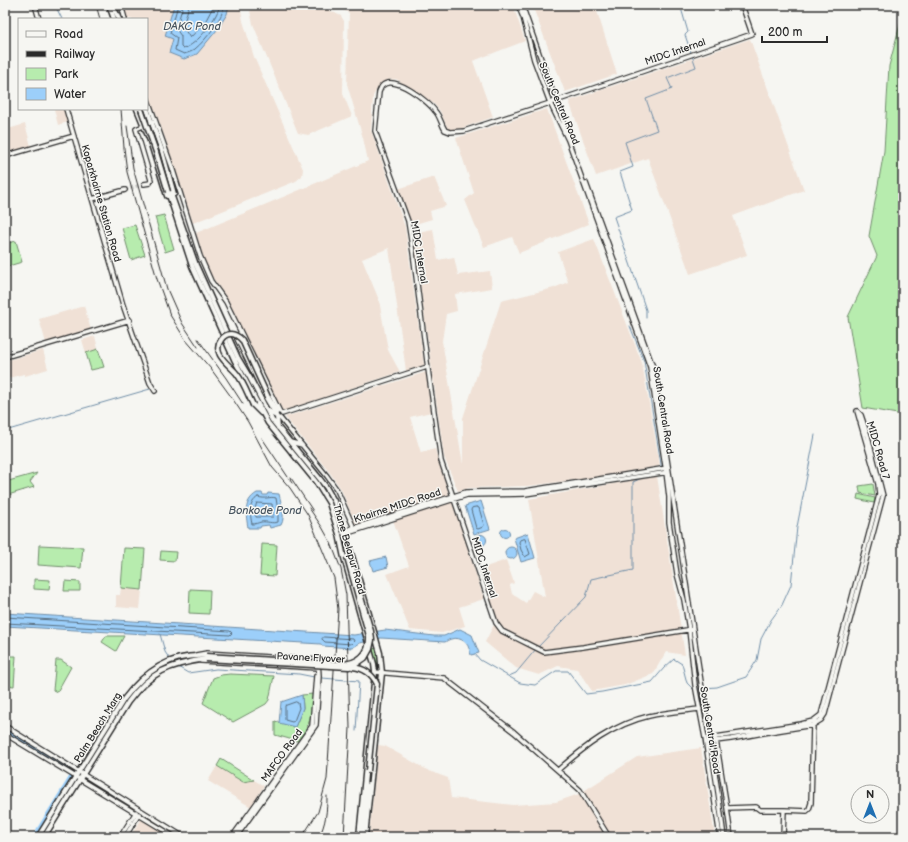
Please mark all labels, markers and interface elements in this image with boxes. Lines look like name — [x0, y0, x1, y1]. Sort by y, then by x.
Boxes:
legend — [18, 18, 148, 110]
scale bar — [762, 18, 827, 44]
water label: DAKC Pond — [163, 20, 221, 33]
text: 200 m — [768, 25, 802, 40]
text: Road — [54, 27, 83, 42]
street label: MIDC Internal — [643, 36, 707, 68]
text: Railway — [54, 47, 96, 62]
street label: South Central Road — [536, 60, 582, 147]
text: Park — [54, 67, 78, 82]
text: Water — [54, 87, 86, 102]
street label: Koparkhairne Station Road — [79, 143, 124, 263]
street label: MIDC Internal — [408, 220, 430, 284]
street label: South Central Road — [650, 366, 676, 455]
street label: MIDC Road 7 — [864, 420, 892, 481]
street label: Khairne MIDC Road — [352, 486, 443, 526]
street label: Thane Belapur Road — [330, 503, 368, 596]
water label: Bonkode Pond — [228, 504, 302, 517]
street label: MIDC Internal — [469, 535, 500, 599]
street label: Pavane Flyover — [276, 650, 346, 666]
street label: South Central Road — [697, 686, 723, 775]
street label: Palm Beach Marg — [72, 690, 124, 765]
street label: MAFCO Road — [259, 727, 305, 784]
north arrow — [850, 784, 890, 824]
text: N — [866, 788, 874, 801]

